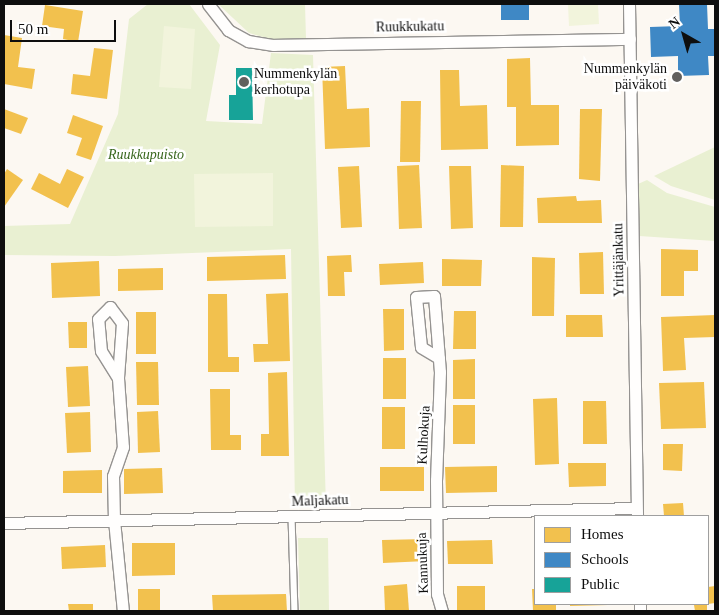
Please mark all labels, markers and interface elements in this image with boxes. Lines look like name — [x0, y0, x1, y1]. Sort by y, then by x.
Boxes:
scale bar — [12, 10, 119, 42]
north arrow — [659, 10, 709, 60]
text: N — [666, 14, 683, 32]
street label: Ruukkukatu — [376, 18, 444, 36]
text: 50 m — [18, 21, 48, 37]
place label: Nummenkylän päiväkoti — [584, 61, 667, 94]
place label: Nummenkylän kerhotupa — [254, 66, 337, 98]
marker: Nummenkylän päiväkoti — [671, 71, 683, 83]
marker: Nummenkylän kerhotupa — [238, 76, 250, 88]
park label: Ruukkupuisto — [108, 147, 184, 163]
street label: Yrittäjänkatu — [610, 223, 628, 297]
street label: Kulhokuja — [414, 405, 434, 465]
street label: Maljakatu — [291, 492, 349, 510]
legend — [534, 515, 709, 605]
text: Homes — [581, 526, 624, 542]
street label: Kannukuja — [414, 532, 432, 594]
text: Schools — [581, 551, 629, 567]
text: Public — [581, 576, 619, 592]

